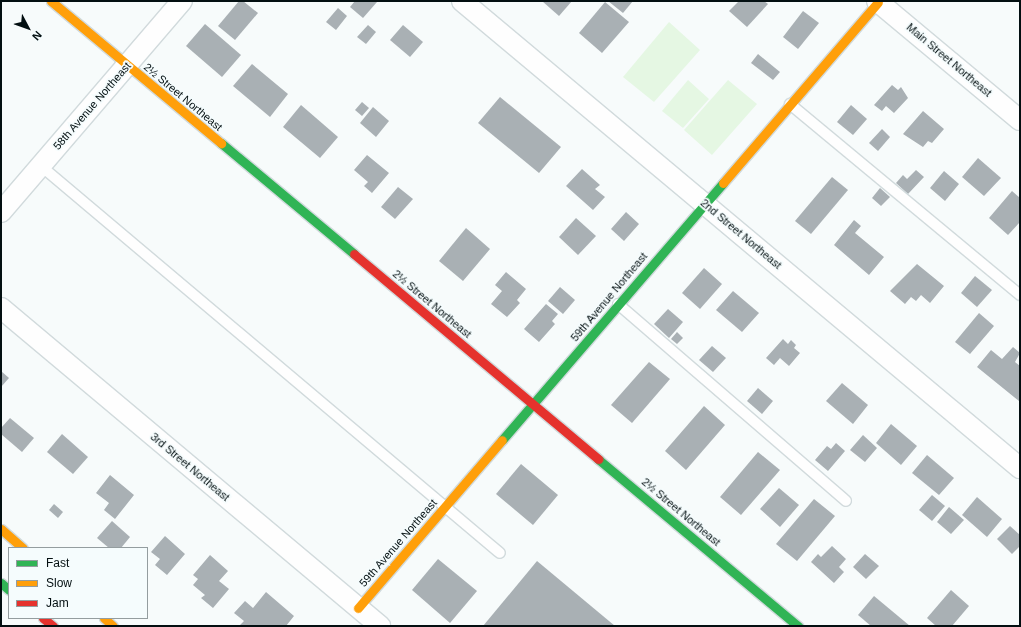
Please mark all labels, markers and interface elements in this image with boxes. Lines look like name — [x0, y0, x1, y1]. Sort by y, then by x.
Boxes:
north arrow — [8, 8, 48, 48]
street label: Main Street Northeast — [904, 21, 994, 99]
text: N — [30, 29, 44, 43]
street label: 58th Avenue Northeast — [50, 59, 134, 153]
street label: 2½ Street Northeast — [141, 60, 225, 134]
street label: 2nd Street Northeast — [698, 196, 784, 272]
street label: 59th Avenue Northeast — [568, 250, 650, 344]
street label: 2½ Street Northeast — [390, 267, 474, 341]
street label: 3rd Street Northeast — [148, 430, 232, 504]
street label: 2½ Street Northeast — [639, 475, 723, 549]
street label: 59th Avenue Northeast — [356, 496, 440, 590]
legend — [8, 547, 148, 619]
text: Fast — [46, 556, 69, 570]
text: Slow — [46, 576, 72, 590]
text: Jam — [46, 596, 69, 610]

